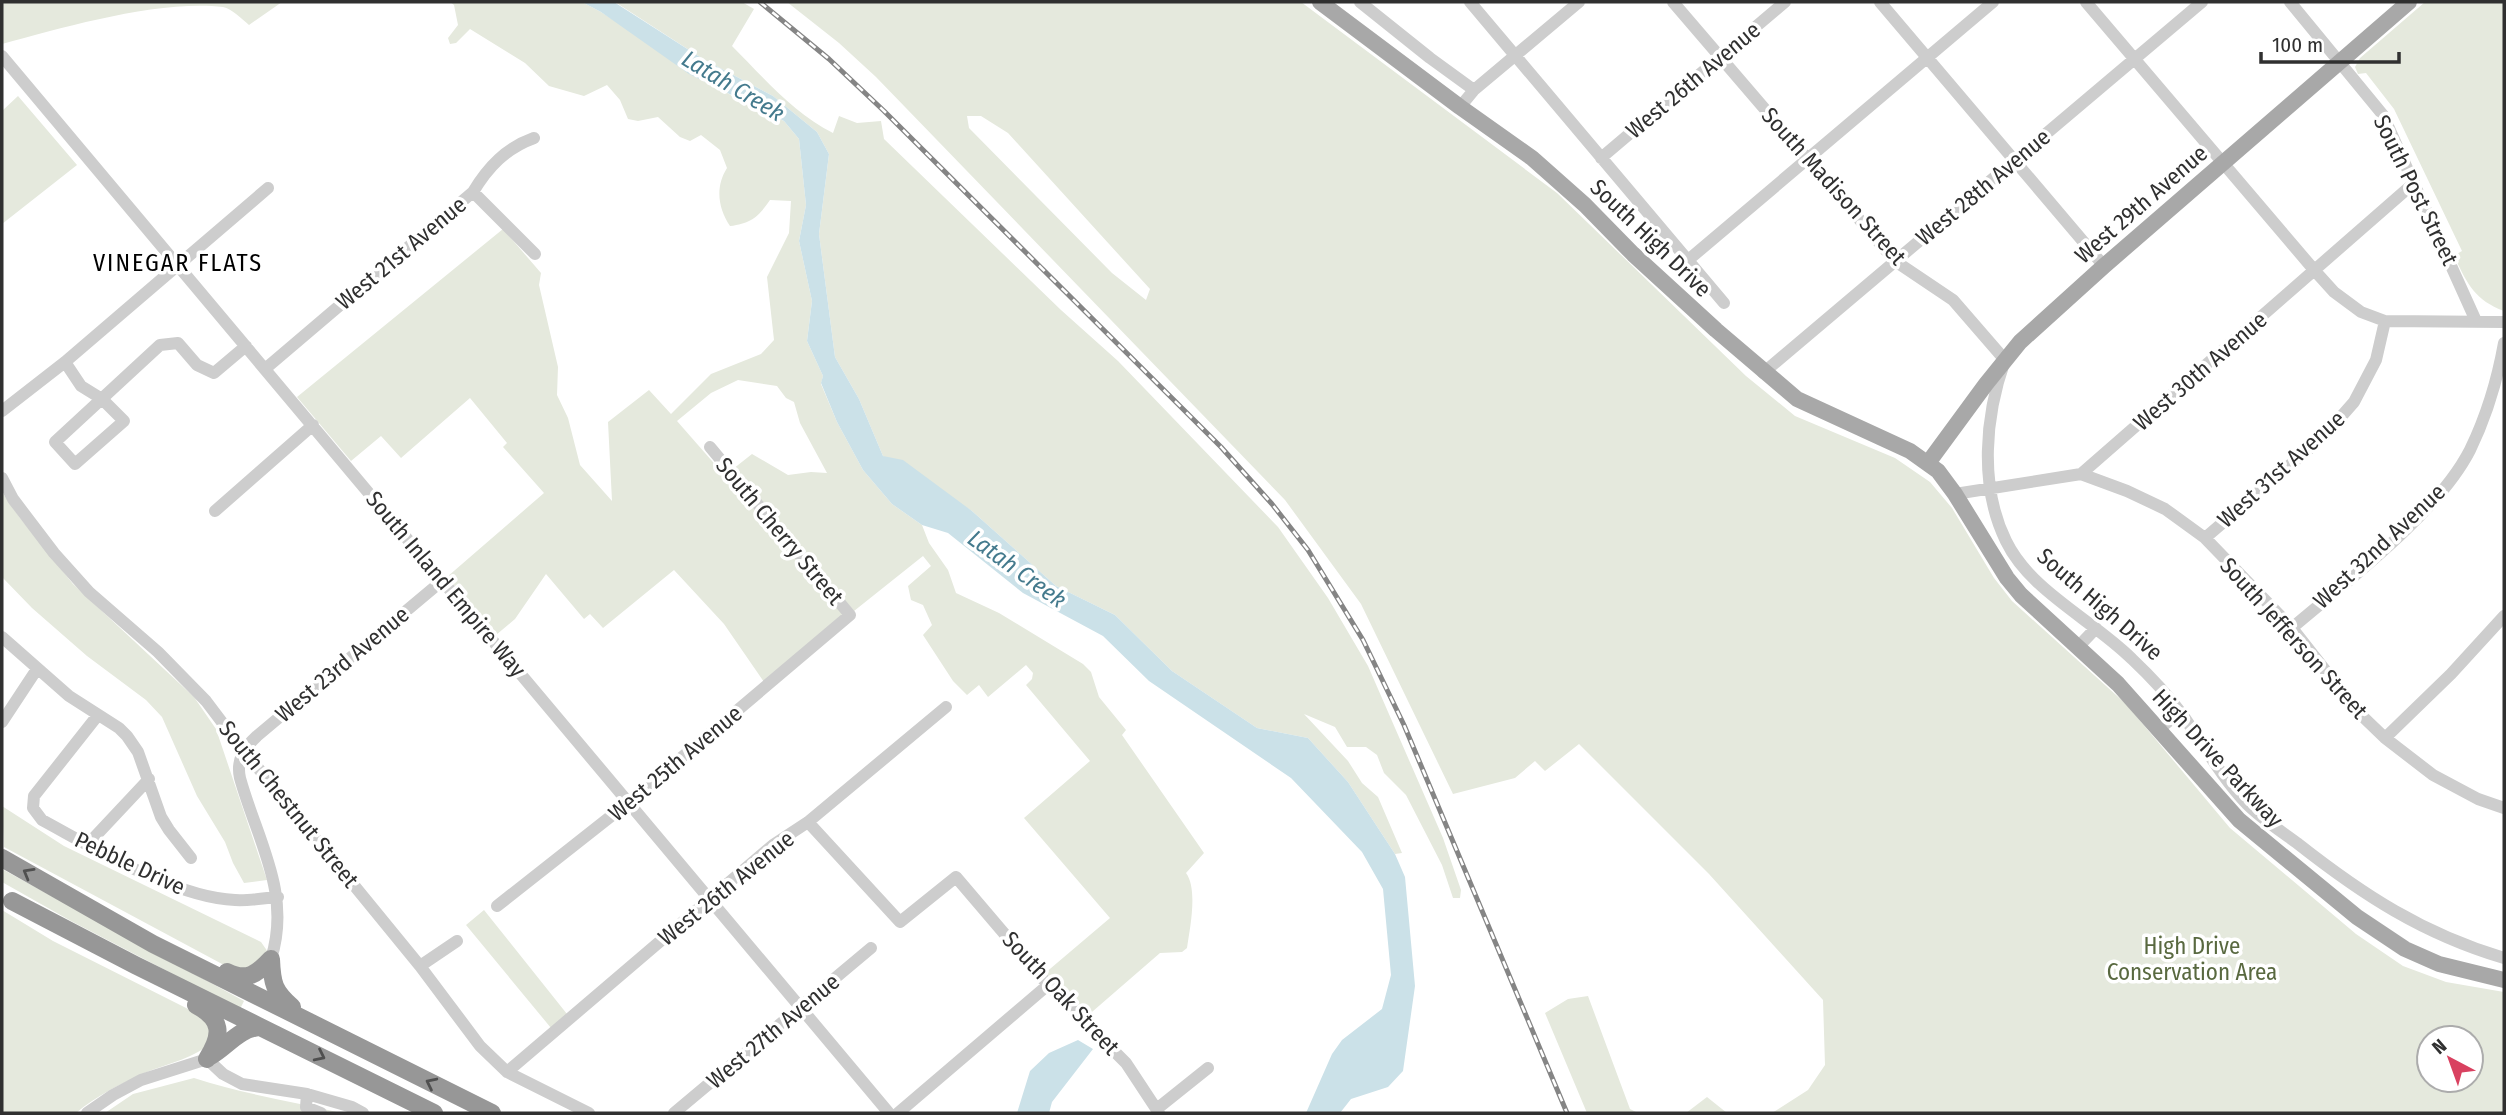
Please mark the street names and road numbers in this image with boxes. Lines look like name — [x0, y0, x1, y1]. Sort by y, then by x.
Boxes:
street label: West 26th Avenue — [1620, 16, 1766, 144]
street label: South Madison Street — [1756, 101, 1912, 271]
street label: South Post Street — [2368, 110, 2465, 270]
street label: West 28th Avenue — [1910, 123, 2056, 251]
street label: West 29th Avenue — [2069, 139, 2213, 269]
street label: South High Drive — [1585, 173, 1717, 303]
street label: West 21st Avenue — [330, 190, 472, 316]
street label: West 30th Avenue — [2128, 305, 2272, 437]
street label: West 31st Avenue — [2212, 404, 2350, 534]
street label: South Cherry Street — [710, 452, 850, 611]
street label: West 32nd Avenue — [2307, 478, 2451, 614]
street label: South Inland Empire Way — [360, 485, 532, 683]
street label: South High Drive — [2031, 542, 2169, 666]
street label: South Jefferson Street — [2214, 552, 2374, 725]
street label: West 23rd Avenue — [269, 600, 415, 728]
street label: High Drive Parkway — [2147, 683, 2290, 834]
street label: West 25th Avenue — [602, 699, 748, 827]
street label: South Chestnut Street — [213, 715, 365, 893]
street label: Pebble Drive — [70, 825, 190, 901]
street label: West 26th Avenue — [652, 825, 800, 951]
street label: South Oak Street — [997, 925, 1126, 1061]
street label: West 27th Avenue — [701, 967, 845, 1095]

